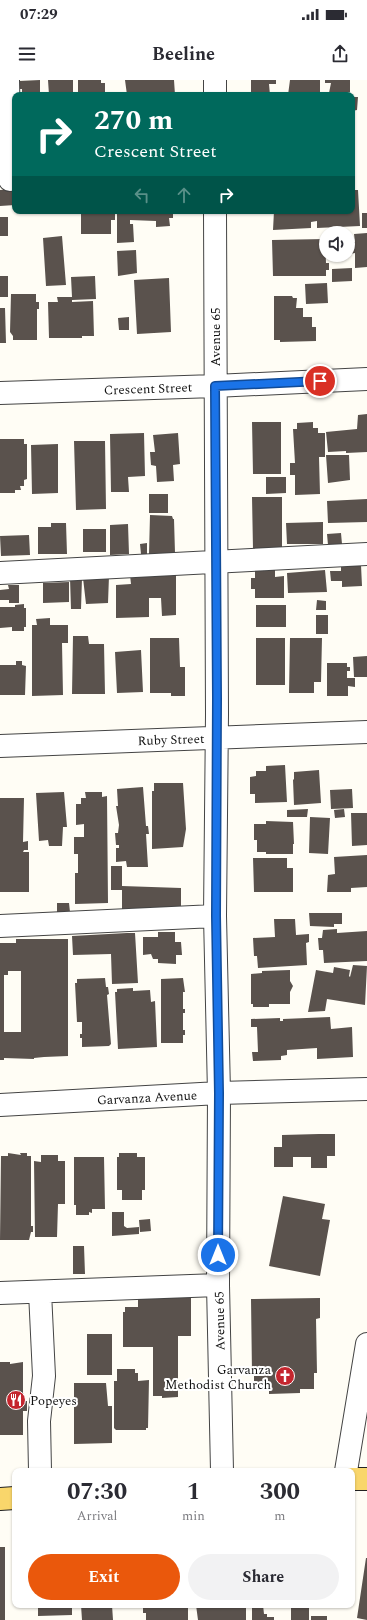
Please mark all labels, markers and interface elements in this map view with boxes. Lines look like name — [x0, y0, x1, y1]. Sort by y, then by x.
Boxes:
text: 07:29 — [20, 3, 58, 26]
text: Beeline — [152, 41, 215, 68]
icon: menu — [16, 43, 38, 65]
icon: share — [329, 43, 351, 65]
text: 270 m — [94, 99, 173, 142]
icon: right — [28, 108, 80, 160]
text: Crescent Street — [94, 138, 217, 165]
icon: left — [131, 184, 153, 206]
icon: ahead — [173, 184, 195, 206]
icon: right — [215, 184, 237, 206]
map controls — [319, 226, 355, 262]
button: sound — [319, 226, 355, 262]
street label: Avenue 65 — [206, 307, 226, 367]
pin — [303, 364, 337, 398]
icon: arrive — [309, 370, 331, 392]
street label: Crescent Street — [103, 377, 193, 401]
street label: Ruby Street — [137, 729, 205, 751]
street label: Garvanza Avenue — [96, 1085, 198, 1111]
position arrow — [197, 1234, 239, 1276]
street label: Avenue 65 — [209, 1291, 231, 1351]
place label: Garvanza Methodist Church — [165, 1360, 272, 1395]
church icon: Garvanza Methodist Church — [274, 1365, 296, 1387]
restaurant icon: Popeyes — [5, 1389, 27, 1411]
place label: Popeyes — [30, 1391, 77, 1411]
text: 07:30 — [67, 1474, 127, 1510]
text: 1 — [187, 1474, 200, 1510]
text: 300 — [260, 1474, 300, 1510]
text: Arrival — [77, 1506, 117, 1526]
text: min — [182, 1506, 205, 1526]
text: m — [274, 1506, 285, 1526]
button: Exit — [28, 1554, 180, 1600]
button: Share — [188, 1554, 339, 1600]

